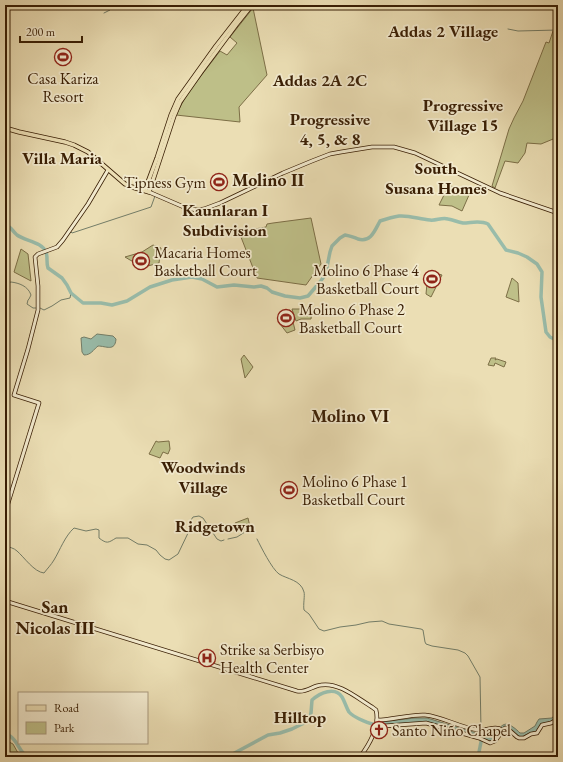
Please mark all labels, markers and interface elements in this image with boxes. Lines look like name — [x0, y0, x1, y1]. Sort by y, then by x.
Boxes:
scale bar — [20, 18, 82, 44]
district label: Addas 2 Village — [387, 20, 498, 42]
text: 200 m — [26, 24, 56, 40]
sports icon: Casa Kariza Resort — [53, 47, 73, 67]
place label: Casa Kariza Resort — [27, 68, 99, 107]
district label: Addas 2A 2C — [272, 69, 367, 91]
district label: Progressive Village 15 — [423, 94, 503, 136]
district label: Progressive 4, 5, & 8 — [290, 108, 370, 150]
district label: Villa Maria — [22, 147, 102, 169]
district label: South Susana Homes — [385, 157, 487, 199]
district label: Molino II — [232, 168, 304, 191]
place label: Tipness Gym — [124, 172, 207, 193]
sports icon: Tipness Gym — [209, 172, 229, 192]
district label: Kaunlaran I Subdivision — [182, 199, 268, 241]
place label: Macaria Homes Basketball Court — [154, 242, 257, 281]
sports icon: Macaria Homes Basketball Court — [131, 251, 151, 271]
place label: Molino 6 Phase 4 Basketball Court — [313, 260, 419, 299]
sports icon: Molino 6 Phase 4 Basketball Court — [422, 269, 442, 289]
place label: Molino 6 Phase 2 Basketball Court — [299, 299, 405, 338]
sports icon: Molino 6 Phase 2 Basketball Court — [276, 308, 296, 328]
district label: Molino VI — [311, 404, 390, 427]
district label: Woodwinds Village — [161, 456, 245, 498]
place label: Molino 6 Phase 1 Basketball Court — [302, 471, 408, 510]
sports icon: Molino 6 Phase 1 Basketball Court — [279, 480, 299, 500]
district label: Ridgetown — [175, 515, 255, 537]
district label: San Nicolas III — [15, 595, 95, 639]
place label: Strike sa Serbisyo Health Center — [220, 639, 324, 678]
hospital icon: Strike sa Serbisyo Health Center — [197, 648, 217, 668]
legend — [18, 692, 148, 744]
text: Road — [54, 700, 80, 716]
district label: Hilltop — [274, 706, 326, 728]
text: Park — [54, 720, 75, 736]
church icon: Santo Niño Chapel — [369, 720, 389, 740]
place label: Santo Niño Chapel — [392, 720, 511, 741]

